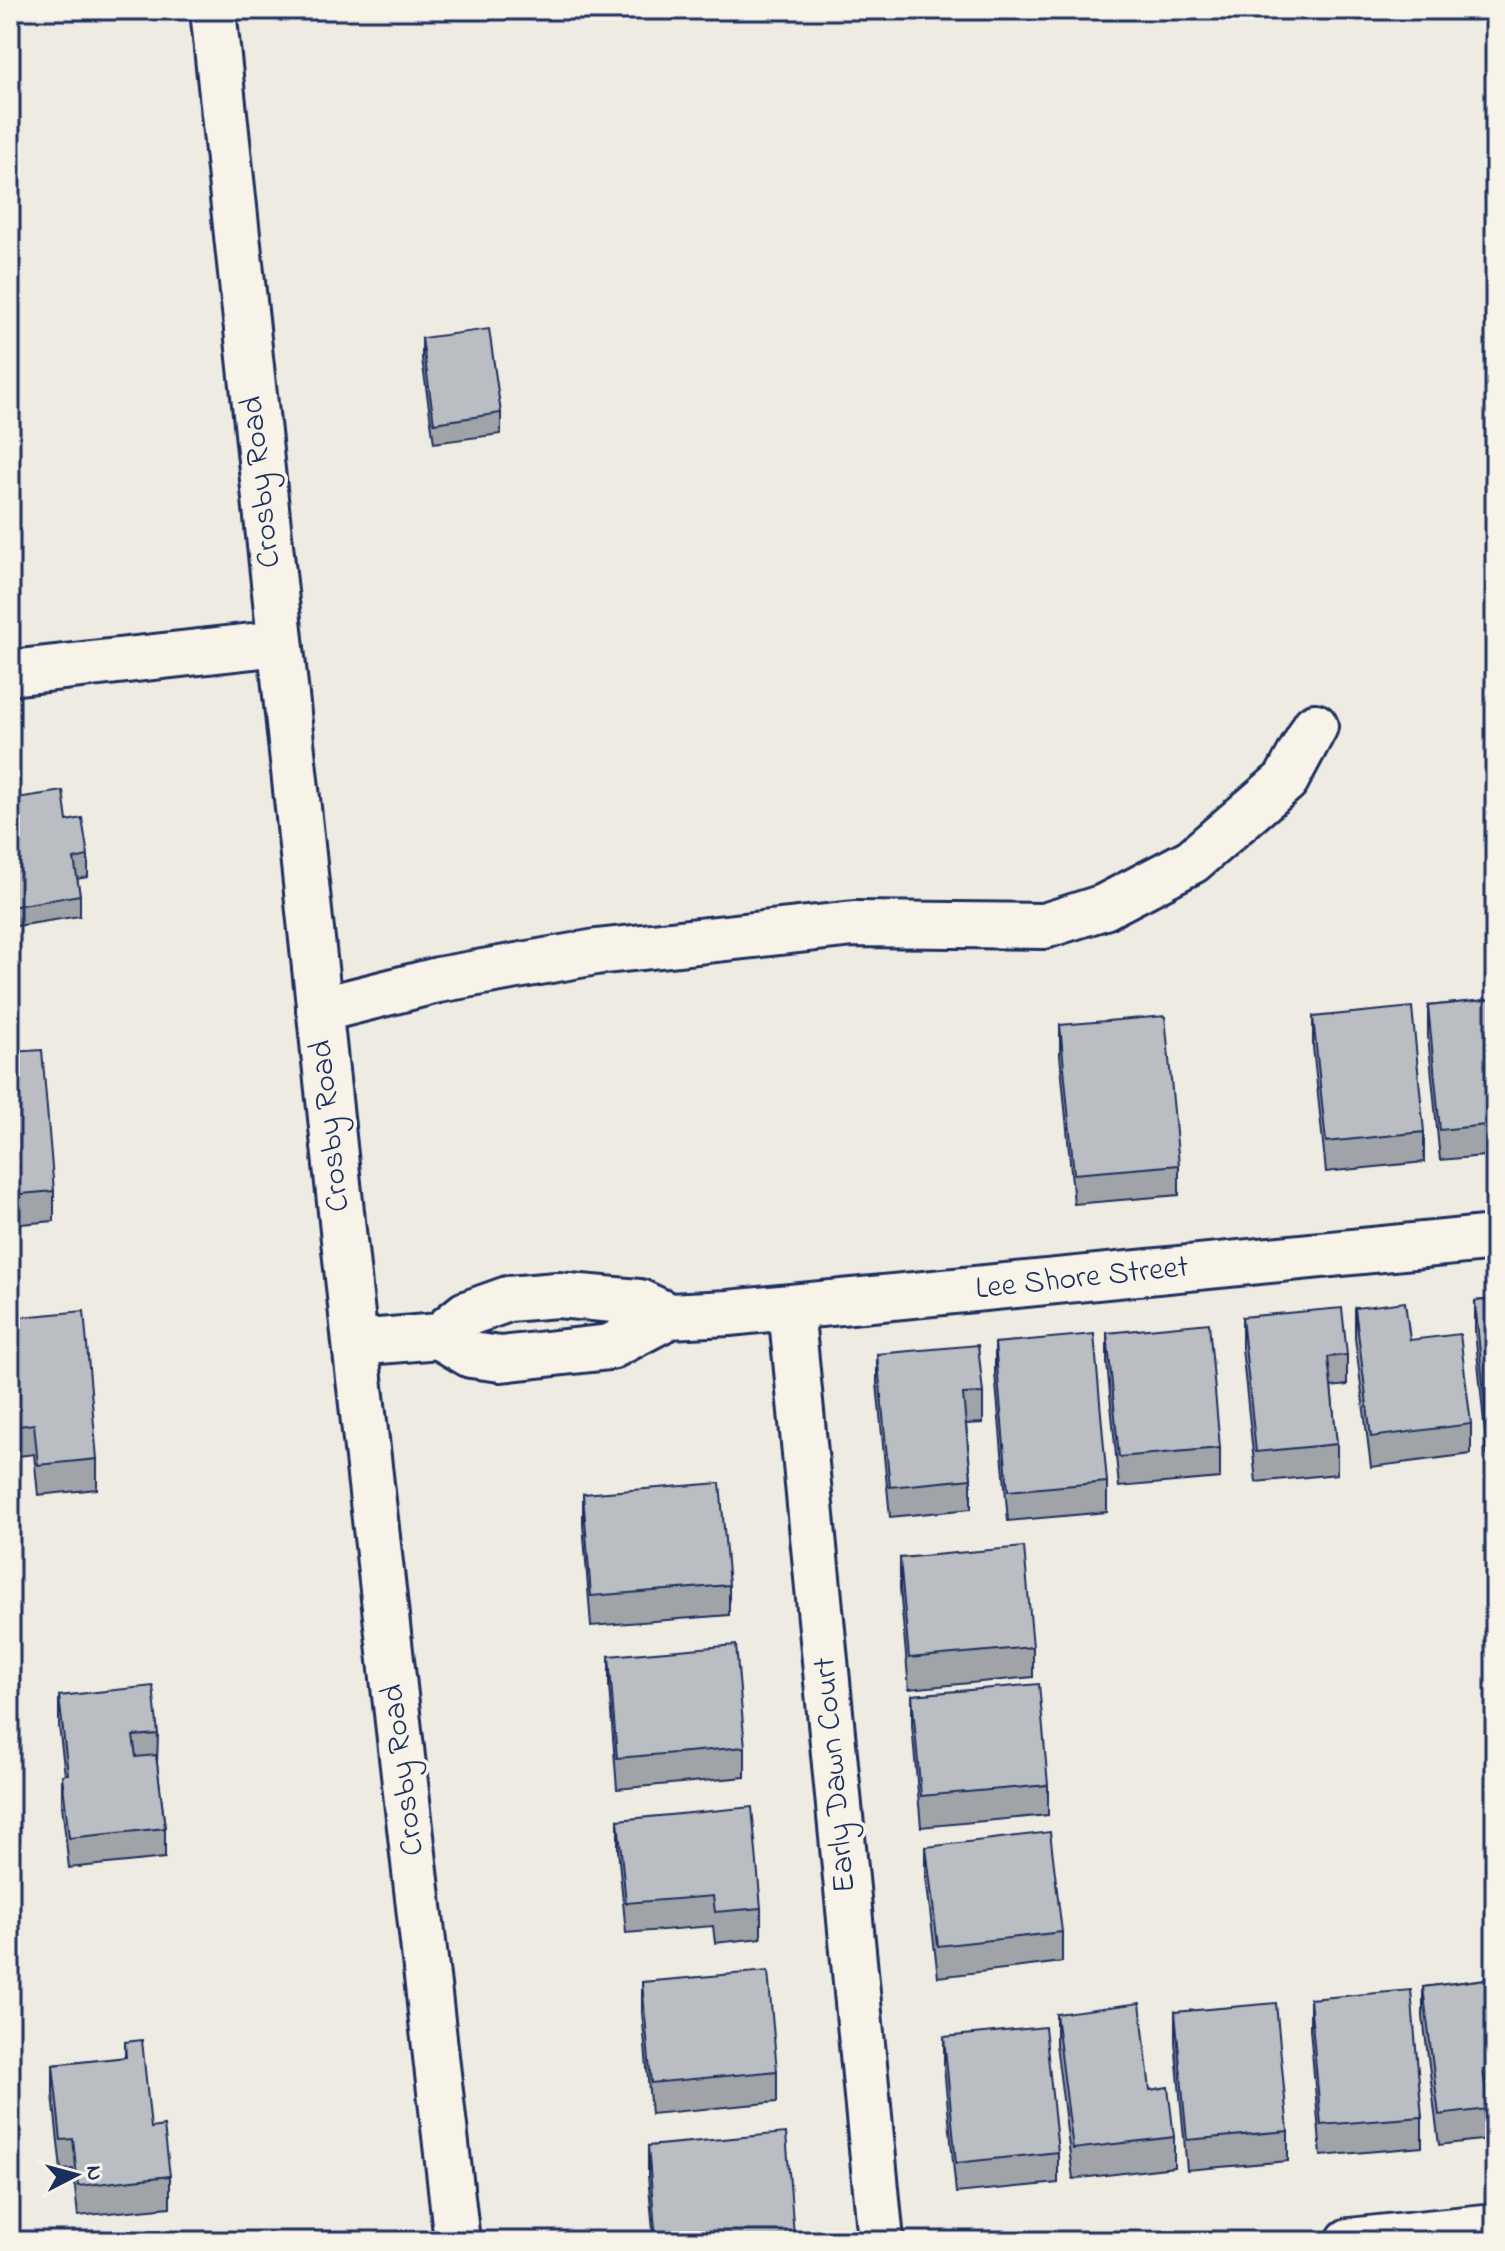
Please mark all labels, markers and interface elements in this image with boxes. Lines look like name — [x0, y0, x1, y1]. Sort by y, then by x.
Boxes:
street label: Crosby Road — [230, 394, 294, 570]
street label: Crosby Road — [299, 1038, 363, 1214]
street label: Lee Shore Street — [973, 1244, 1191, 1314]
street label: Early Dawn Court — [802, 1655, 870, 1895]
street label: Crosby Road — [370, 1681, 438, 1859]
north arrow — [36, 2135, 116, 2215]
text: N — [76, 2164, 110, 2182]

